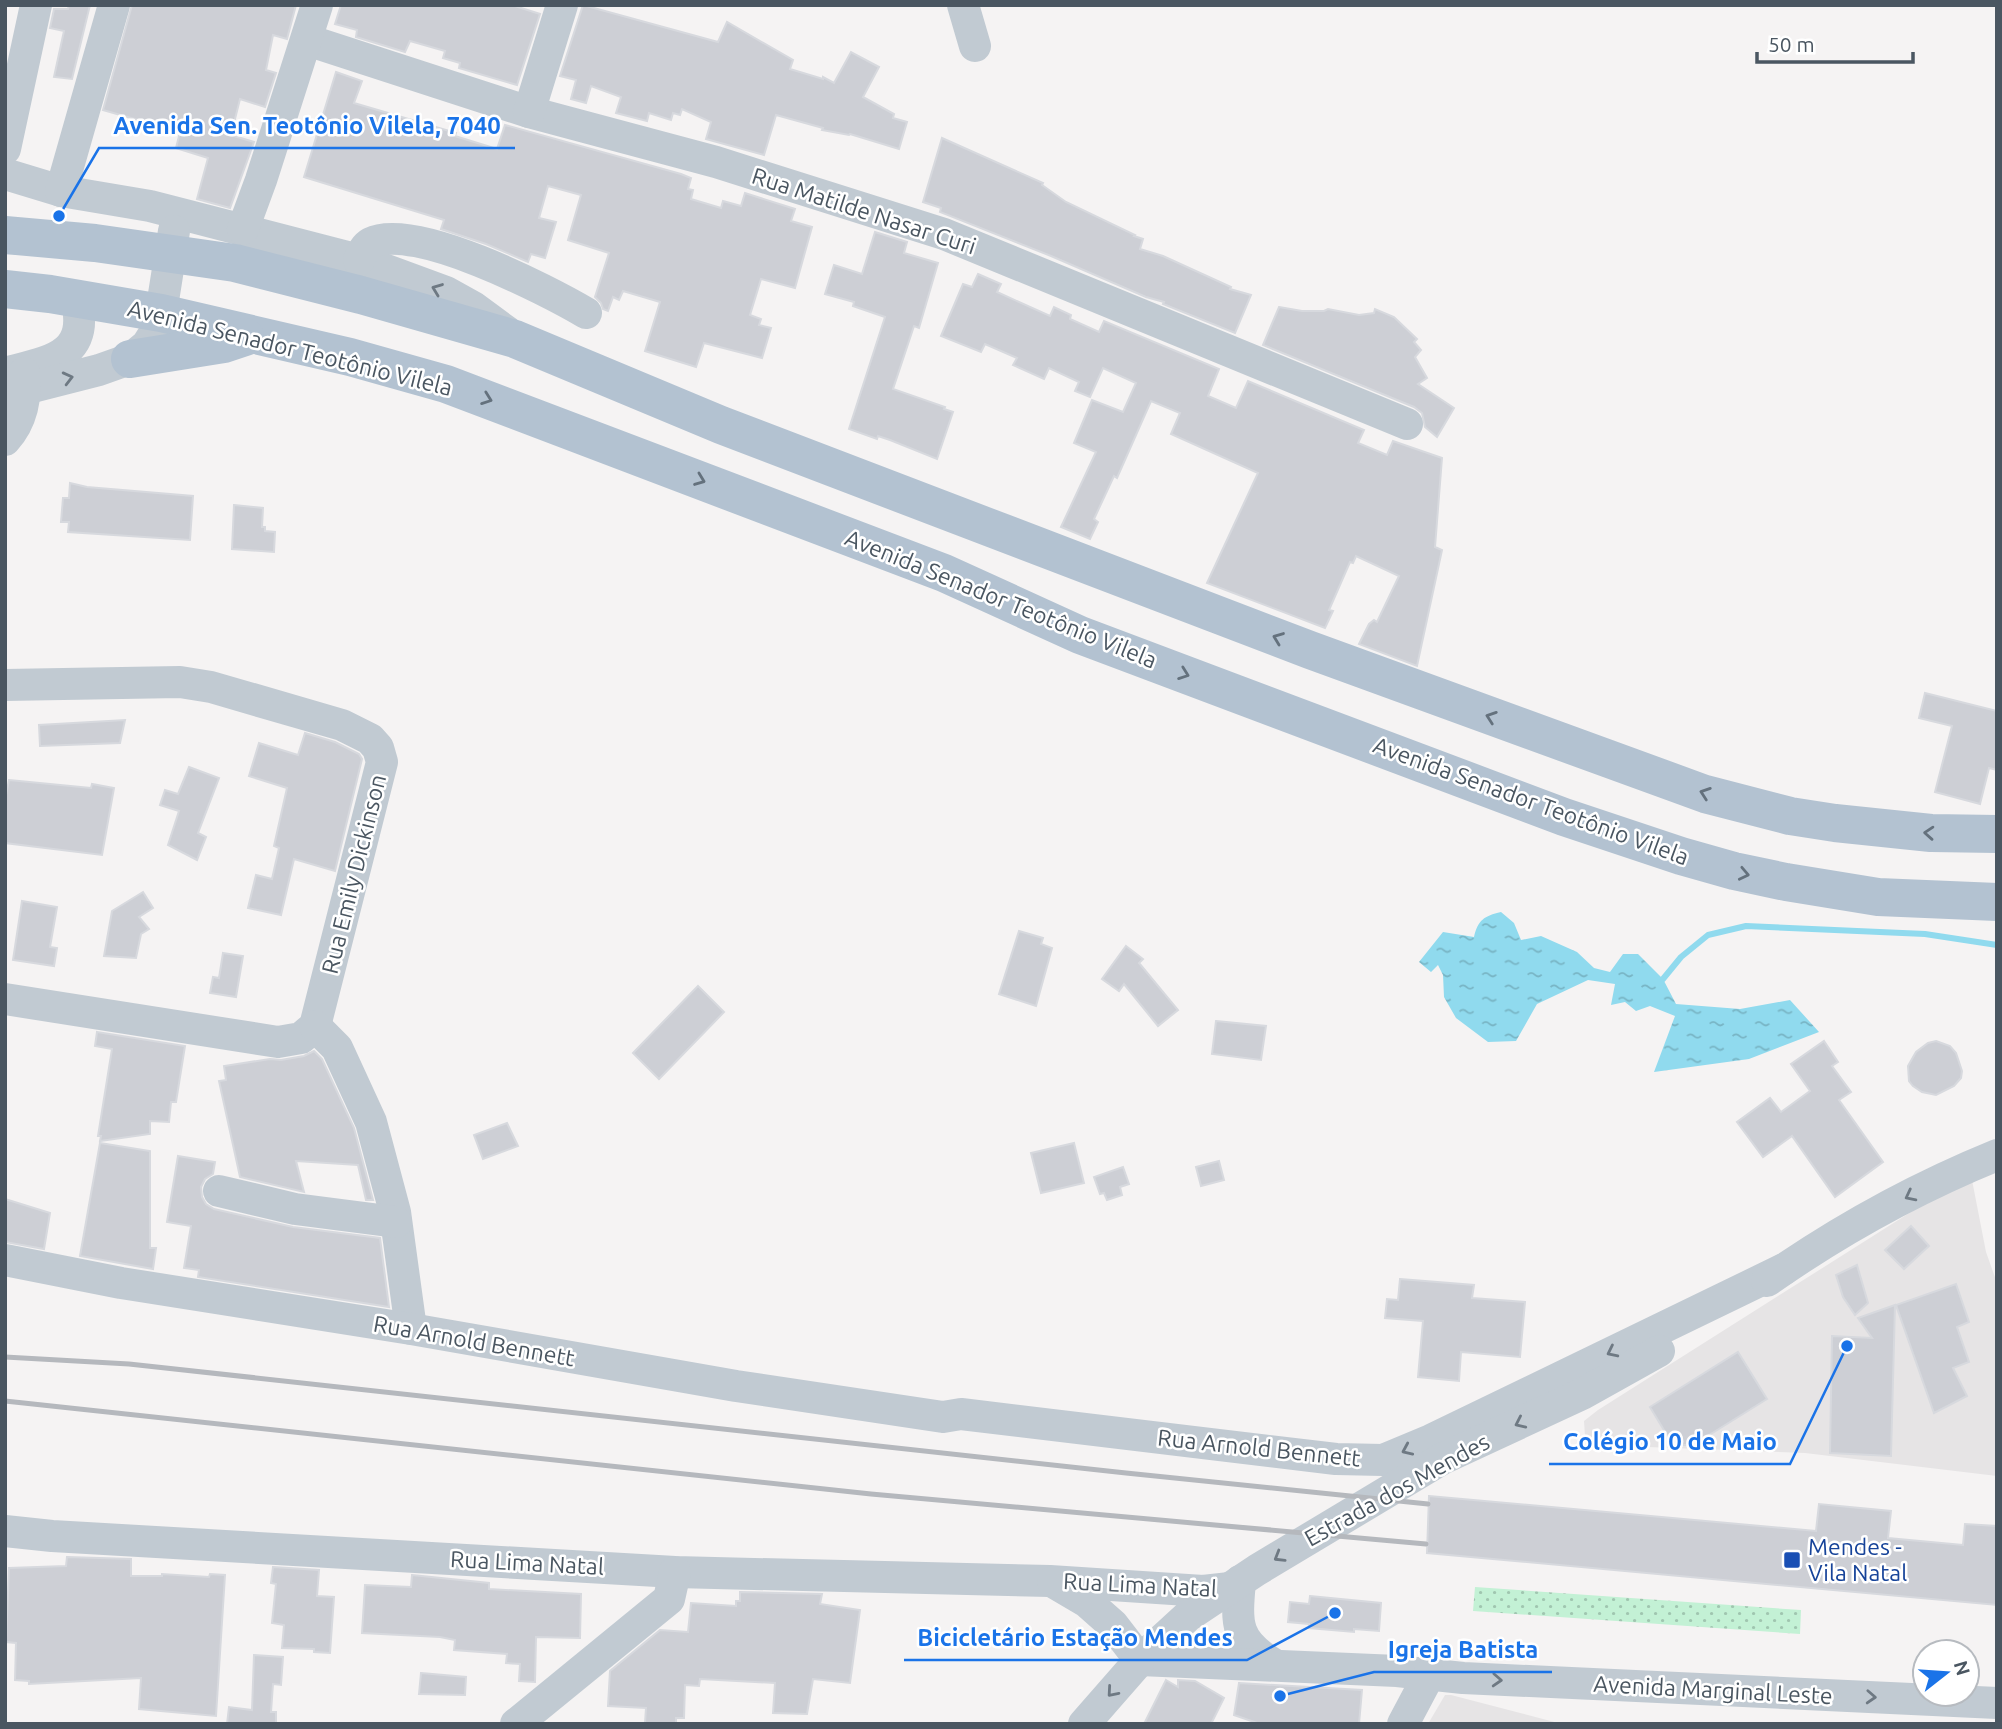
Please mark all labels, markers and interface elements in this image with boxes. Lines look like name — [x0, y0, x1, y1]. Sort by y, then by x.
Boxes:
scale bar — [1757, 21, 1913, 65]
text: 50 m — [1768, 32, 1815, 56]
callout: Avenida Sen. Teotônio Vilela, 7040 — [99, 103, 515, 148]
text: Avenida Sen. Teotônio Vilela, 7040 — [113, 112, 501, 139]
street label: Rua Matilde Nasar Curi — [749, 163, 979, 259]
one-way arrow — [432, 284, 444, 298]
street label: Avenida Senador Teotônio Vilela — [125, 295, 455, 400]
one-way arrow — [62, 372, 74, 386]
one-way arrow — [481, 391, 493, 405]
one-way arrow — [694, 471, 706, 485]
street label: Avenida Senador Teotônio Vilela — [842, 524, 1161, 673]
one-way arrow — [1272, 632, 1284, 646]
one-way arrow — [1178, 665, 1190, 679]
one-way arrow — [1485, 711, 1497, 725]
street label: Avenida Senador Teotônio Vilela — [1370, 732, 1692, 869]
street label: Rua Emily Dickinson — [317, 772, 390, 976]
one-way arrow — [1700, 787, 1712, 801]
one-way arrow — [1923, 826, 1934, 841]
one-way arrow — [1738, 865, 1750, 880]
one-way arrow — [1905, 1188, 1917, 1202]
street label: Rua Arnold Bennett — [372, 1310, 577, 1371]
one-way arrow — [1607, 1343, 1619, 1357]
one-way arrow — [1515, 1414, 1527, 1428]
callout: Colégio 10 de Maio — [1549, 1419, 1790, 1464]
street label: Rua Arnold Bennett — [1156, 1424, 1362, 1471]
street label: Estrada dos Mendes — [1300, 1428, 1493, 1551]
text: Colégio 10 de Maio — [1563, 1428, 1777, 1455]
one-way arrow — [1402, 1442, 1414, 1456]
place label: Mendes - Vila Natal — [1808, 1534, 1907, 1585]
street label: Rua Lima Natal — [450, 1546, 605, 1579]
one-way arrow — [1274, 1548, 1287, 1561]
marker: Mendes - Vila Natal — [1782, 1550, 1802, 1570]
street label: Rua Lima Natal — [1063, 1568, 1218, 1601]
callout: Bicicletário Estação Mendes — [904, 1615, 1247, 1660]
text: Bicicletário Estação Mendes — [917, 1624, 1233, 1651]
callout: Igreja Batista — [1374, 1627, 1552, 1672]
text: Igreja Batista — [1388, 1636, 1538, 1663]
north arrow — [1911, 1638, 1981, 1708]
text: N — [1950, 1658, 1975, 1678]
street label: Avenida Marginal Leste — [1593, 1671, 1833, 1708]
one-way arrow — [1492, 1672, 1503, 1687]
one-way arrow — [1108, 1683, 1120, 1696]
one-way arrow — [1866, 1690, 1877, 1705]

